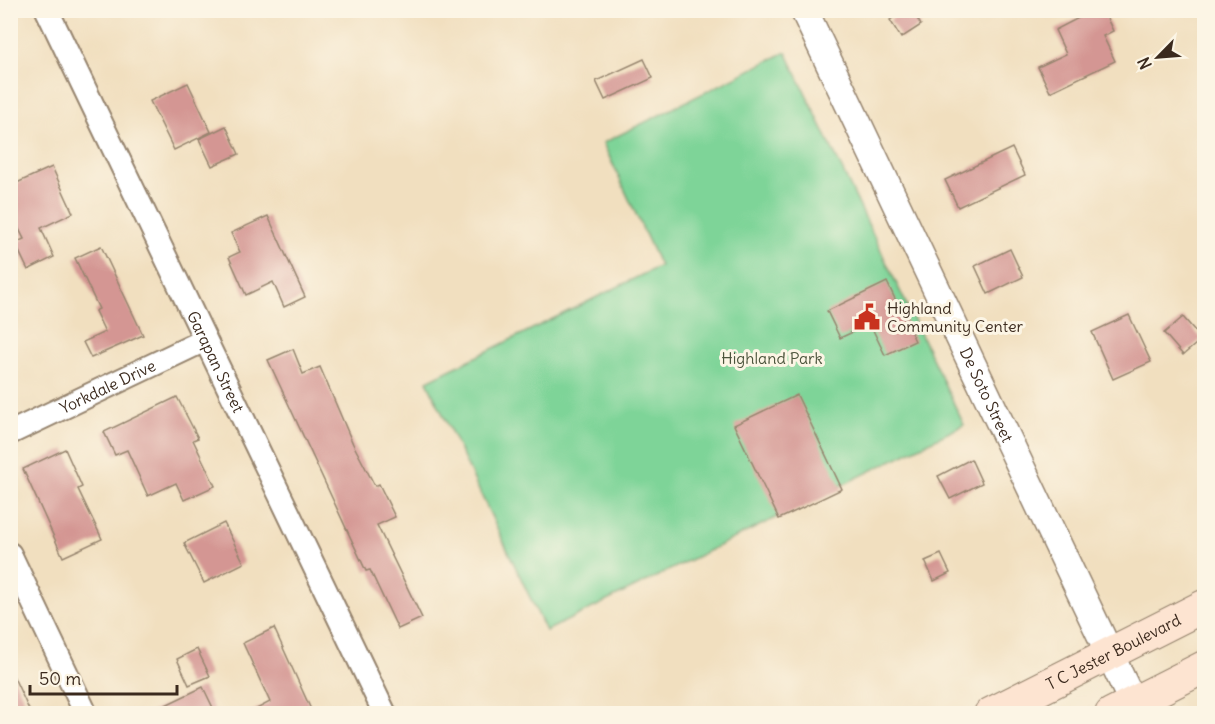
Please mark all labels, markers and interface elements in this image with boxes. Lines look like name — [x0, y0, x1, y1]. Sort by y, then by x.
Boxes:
north arrow — [1128, 27, 1188, 87]
text: N — [1133, 54, 1156, 73]
place label: Highland Community Center — [887, 298, 1024, 336]
public building icon: Highland Community Center — [852, 302, 882, 332]
street label: Garapan Street — [183, 308, 249, 416]
street label: De Soto Street — [956, 344, 1018, 446]
park label: Highland Park — [721, 348, 823, 368]
street label: Yorkdale Drive — [56, 355, 159, 418]
street label: T C Jester Boulevard — [1042, 609, 1184, 694]
scale bar — [30, 658, 177, 696]
text: 50 m — [39, 667, 81, 690]

